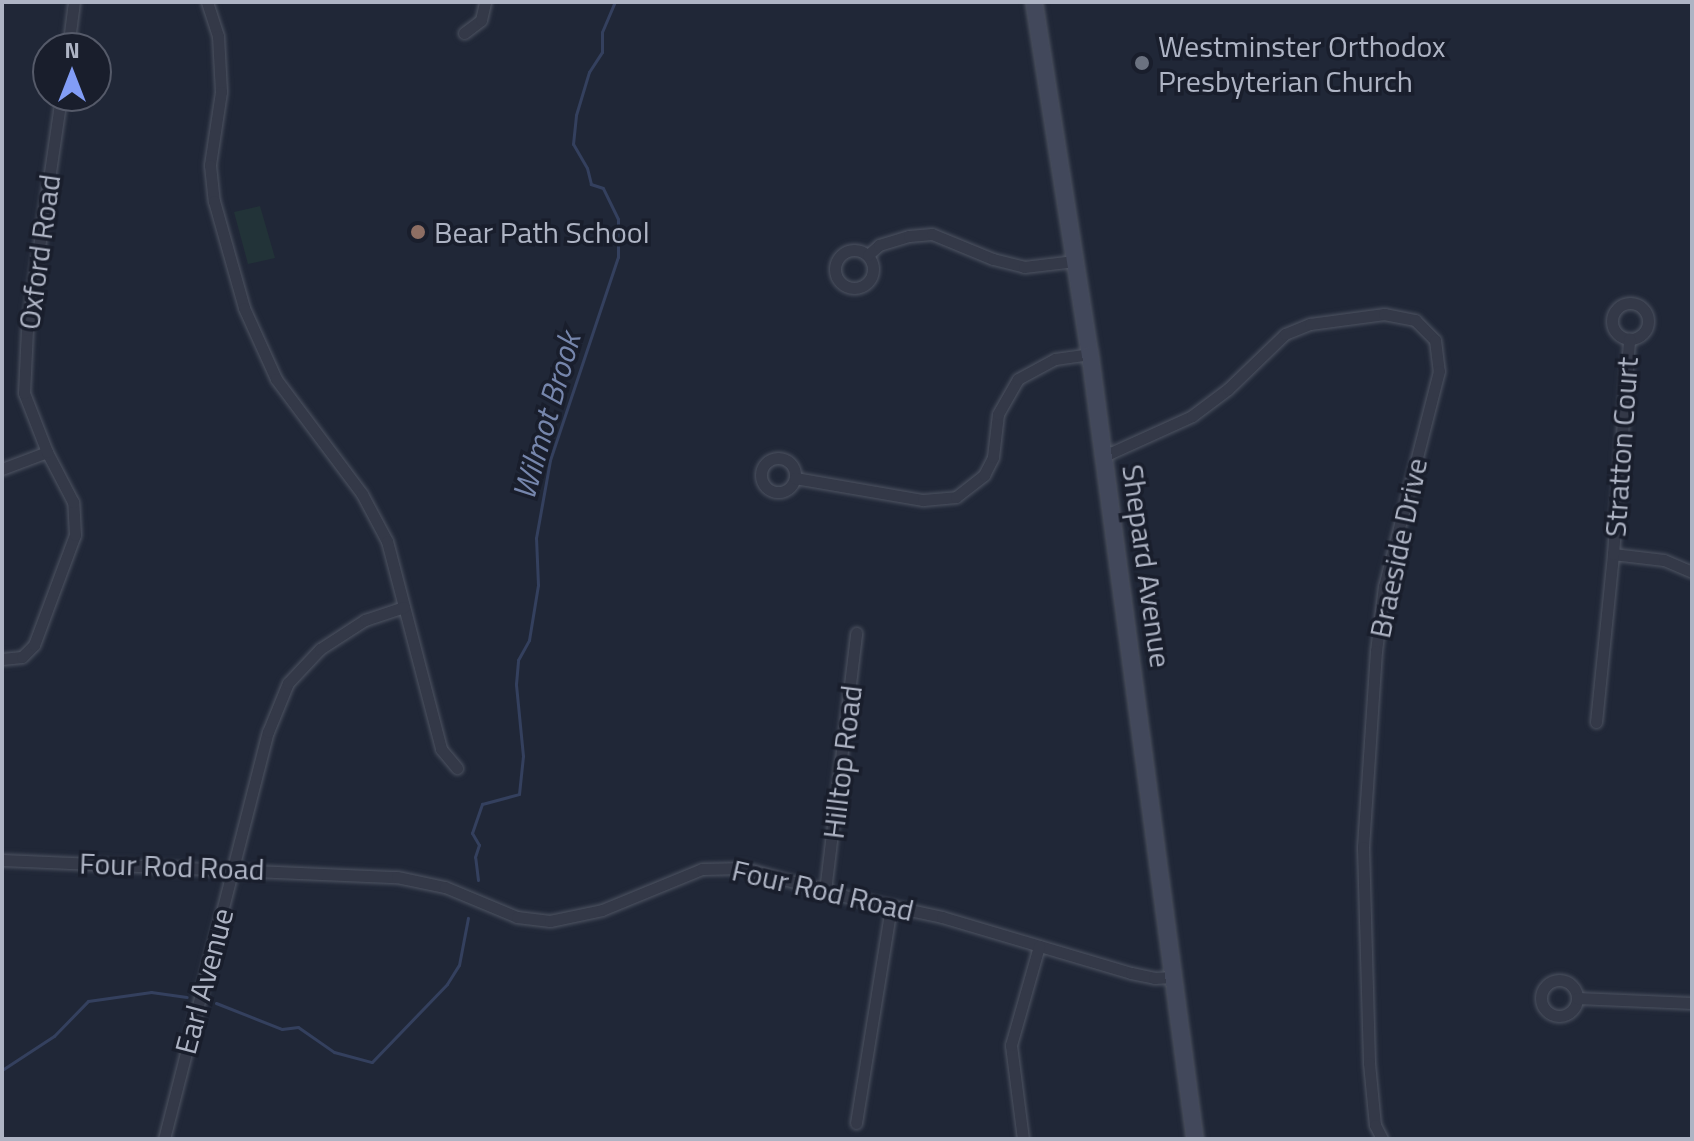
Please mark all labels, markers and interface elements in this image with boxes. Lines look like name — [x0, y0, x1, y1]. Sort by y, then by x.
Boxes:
place label: Westminster Orthodox Presbyterian Church — [1158, 28, 1446, 98]
north arrow — [32, 32, 112, 112]
text: N — [64, 33, 80, 67]
marker: Westminster Orthodox Presbyterian Church — [1133, 54, 1151, 72]
street label: Oxford Road — [10, 172, 68, 332]
place label: Bear Path School — [434, 214, 650, 250]
marker: Bear Path School — [409, 223, 427, 241]
water label: Wilmot Brook — [504, 328, 588, 504]
street label: Stratton Court — [1597, 356, 1645, 538]
street label: Braeside Drive — [1361, 455, 1435, 641]
street label: Shepard Avenue — [1115, 462, 1179, 670]
street label: Hilltop Road — [815, 683, 869, 841]
street label: Four Rod Road — [79, 845, 265, 887]
street label: Four Rod Road — [729, 852, 917, 928]
street label: Earl Avenue — [167, 904, 241, 1058]

